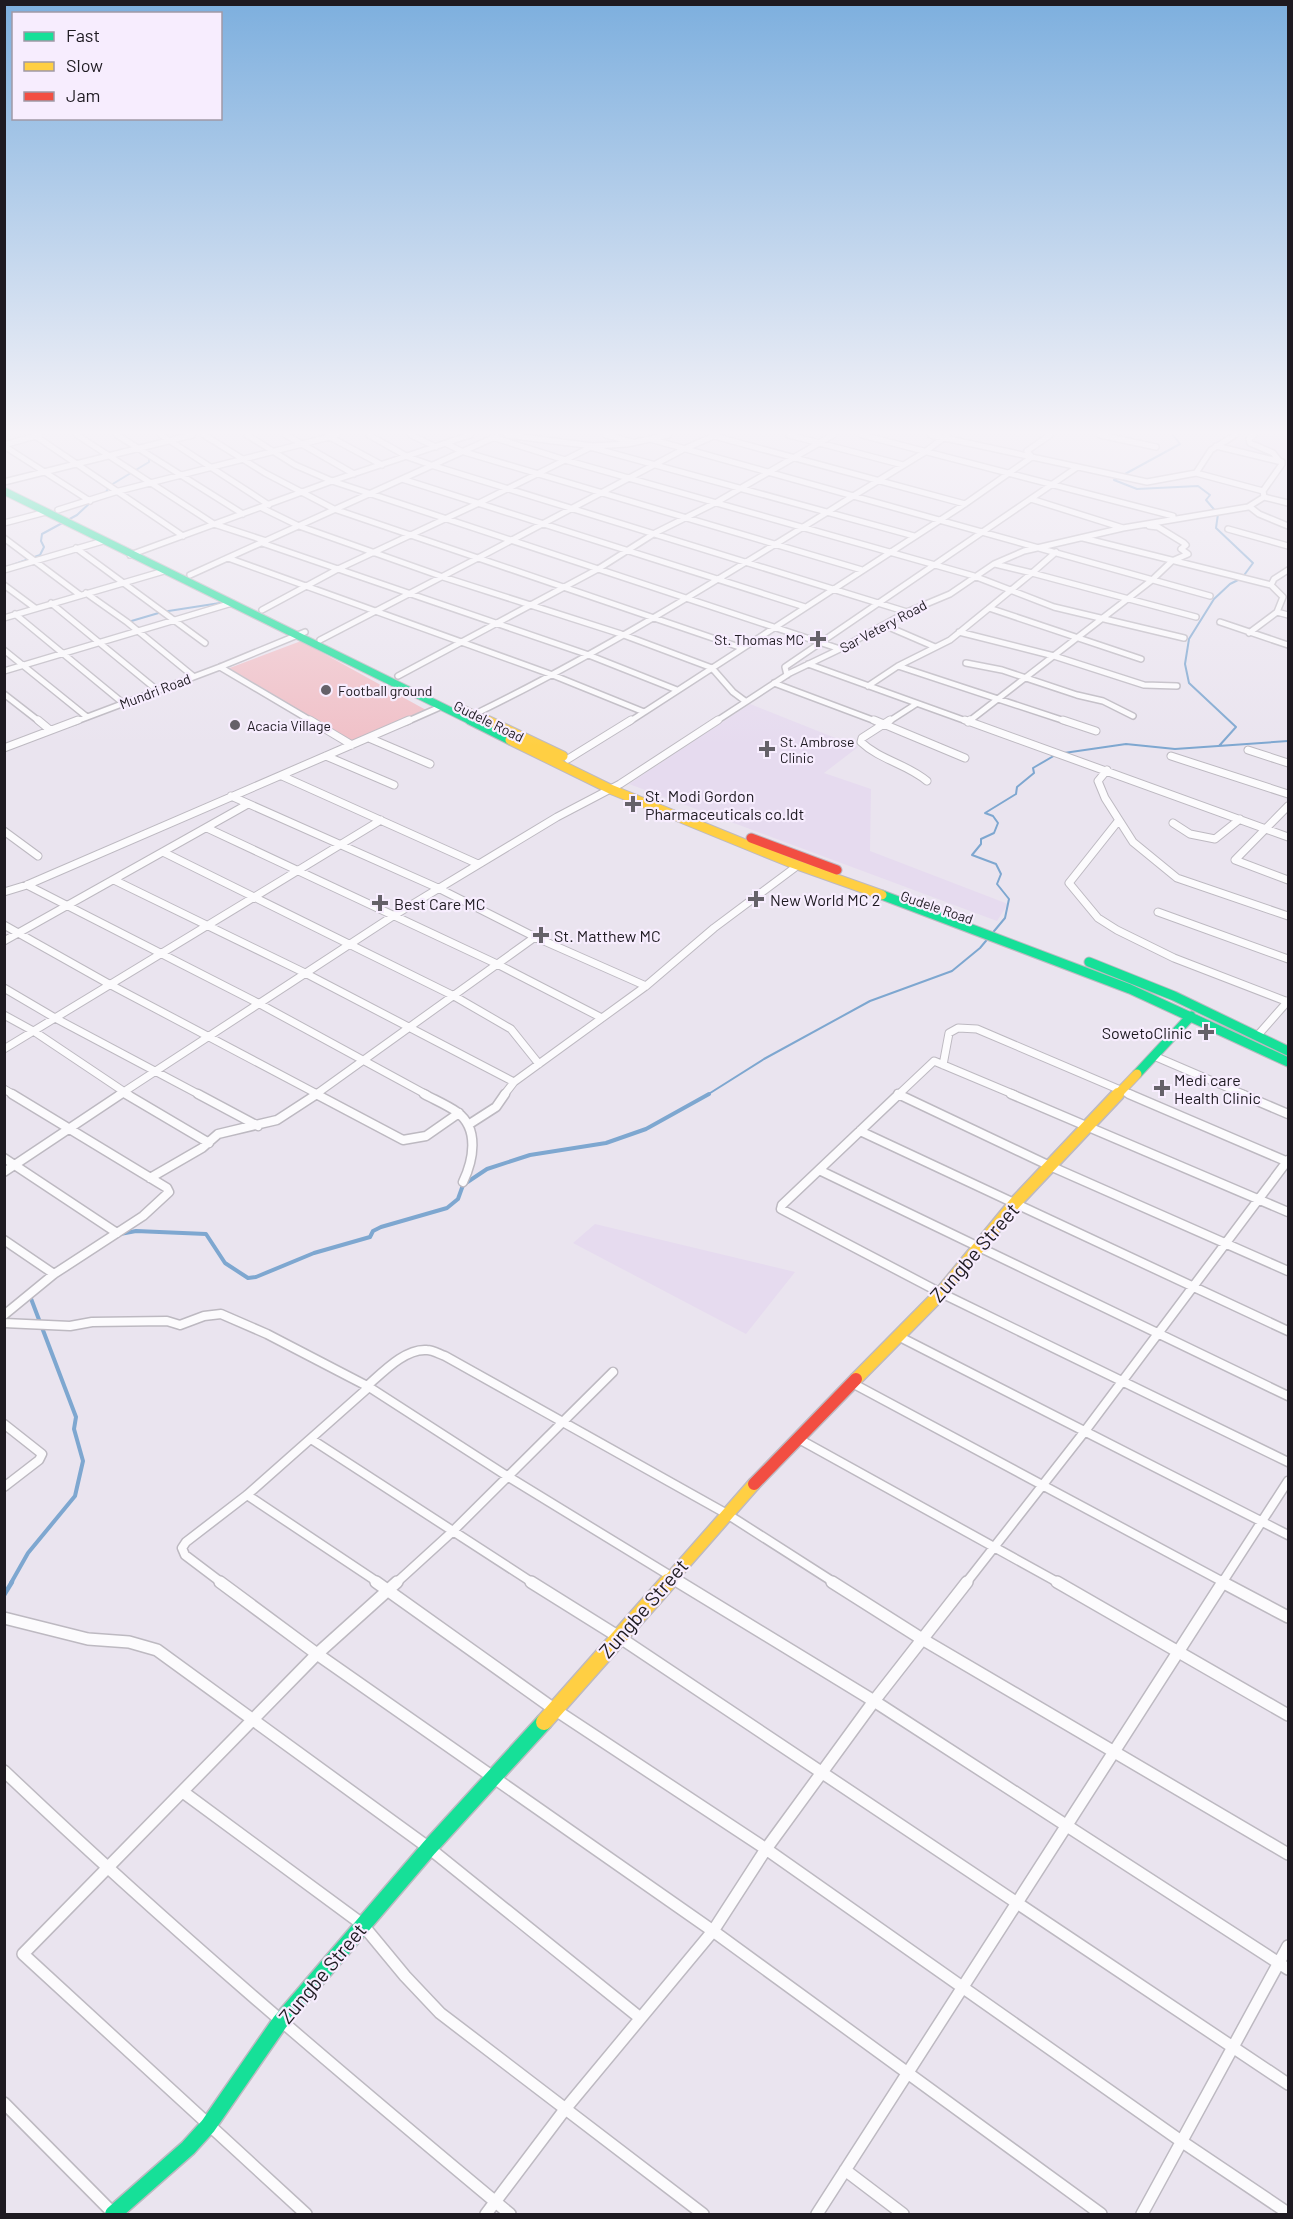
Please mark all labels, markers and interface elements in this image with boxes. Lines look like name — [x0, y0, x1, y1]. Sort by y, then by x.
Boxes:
legend — [12, 12, 222, 120]
text: Fast — [66, 24, 100, 46]
text: Slow — [66, 54, 103, 76]
text: Jam — [66, 84, 100, 106]
street label: Sar Vetery Road — [837, 596, 929, 656]
marker: St. Thomas MC — [809, 630, 827, 648]
place label: St. Thomas MC — [714, 631, 804, 648]
street label: Mundri Road — [117, 670, 193, 712]
place label: Football ground — [338, 682, 432, 699]
marker: Football ground — [319, 683, 333, 697]
street label: Gudele Road — [451, 697, 527, 745]
place label: Acacia Village — [247, 717, 331, 734]
marker: Acacia Village — [228, 718, 242, 732]
place label: St. Ambrose Clinic — [780, 733, 855, 766]
marker: St. Ambrose Clinic — [758, 740, 776, 758]
place label: St. Modi Gordon Pharmaceuticals co.ldt — [645, 786, 804, 823]
marker: St. Modi Gordon Pharmaceuticals co.ldt — [626, 797, 640, 811]
street label: Gudele Road — [898, 887, 976, 927]
marker: New World MC 2 — [747, 890, 765, 908]
place label: New World MC 2 — [770, 890, 880, 909]
marker: Best Care MC — [371, 894, 389, 912]
place label: Best Care MC — [394, 894, 486, 913]
marker: St. Matthew MC — [532, 926, 550, 944]
place label: St. Matthew MC — [554, 926, 661, 945]
place label: SowetoClinic — [1102, 1023, 1192, 1042]
marker: SowetoClinic — [1197, 1023, 1215, 1041]
place label: Medi care Health Clinic — [1174, 1070, 1261, 1107]
marker: Medi care Health Clinic — [1155, 1081, 1169, 1095]
street label: Zungbe Street — [925, 1198, 1023, 1306]
street label: Zungbe Street — [594, 1554, 692, 1662]
street label: Zungbe Street — [273, 1918, 371, 2028]

